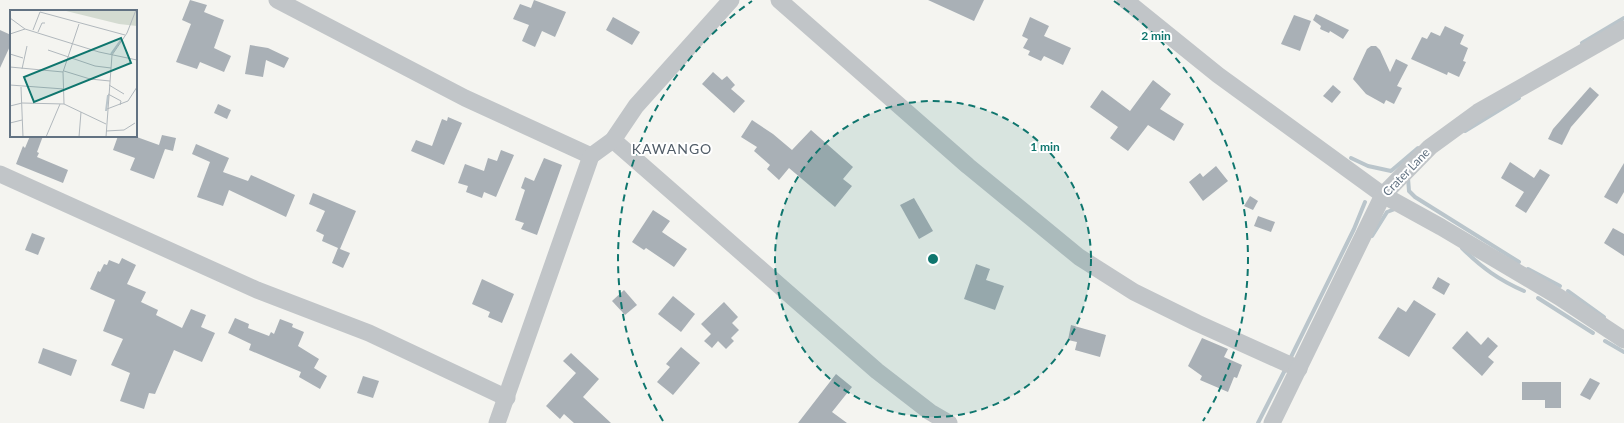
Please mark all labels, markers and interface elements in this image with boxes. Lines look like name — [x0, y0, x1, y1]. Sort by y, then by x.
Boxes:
inset map — [10, 10, 137, 137]
text: 2 min — [1141, 28, 1171, 43]
text: 1 min — [1030, 139, 1060, 154]
district label: KAWANGO — [632, 140, 712, 157]
street label: Crater Lane — [1379, 145, 1433, 199]
centre of rings — [926, 252, 940, 266]

